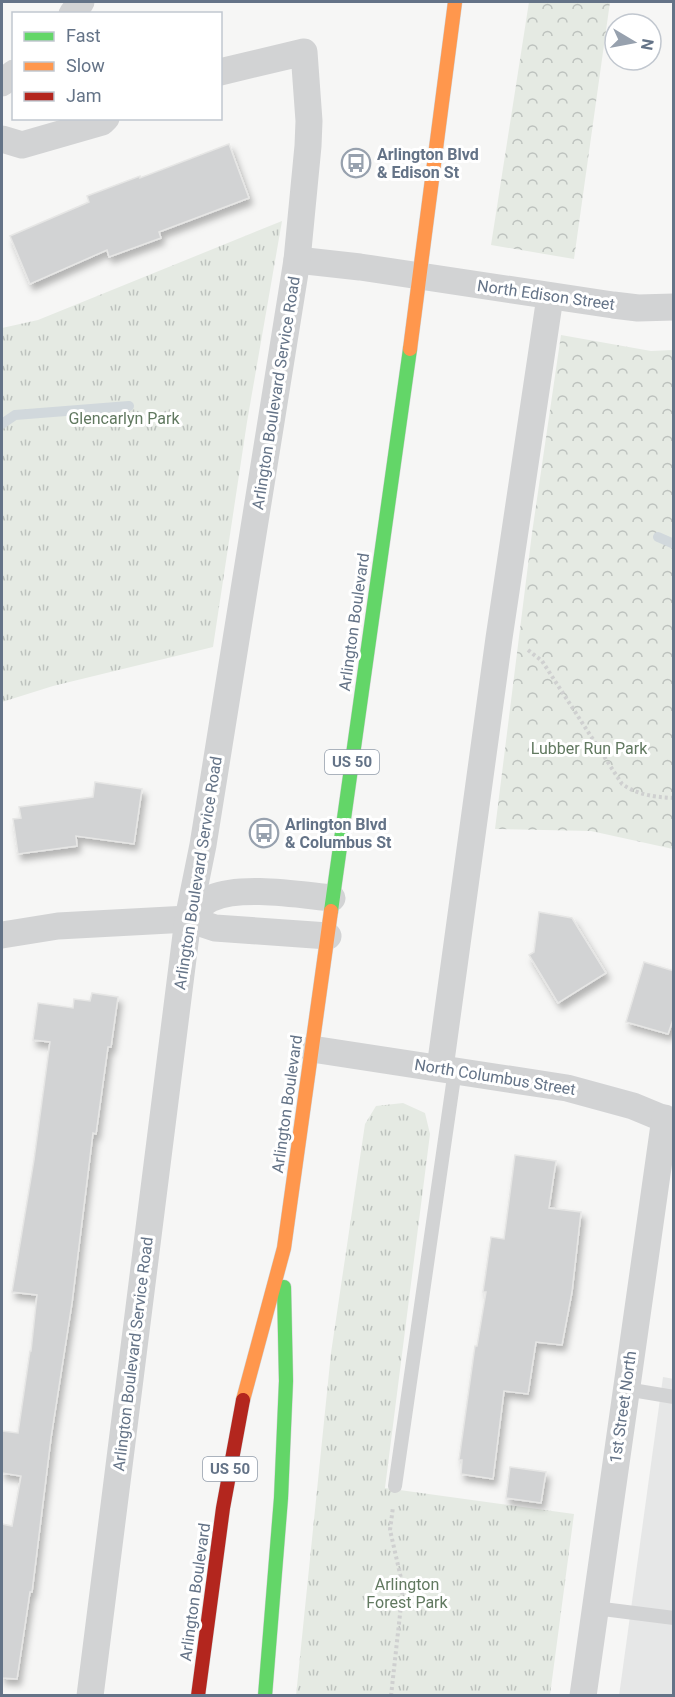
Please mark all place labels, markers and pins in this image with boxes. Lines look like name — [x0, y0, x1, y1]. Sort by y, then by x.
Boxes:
place label: Arlington Blvd & Edison St — [377, 145, 479, 182]
bus stop icon: Arlington Blvd & Edison St — [340, 147, 372, 179]
place label: Arlington Blvd & Columbus St — [285, 815, 392, 852]
bus stop icon: Arlington Blvd & Columbus St — [248, 817, 280, 849]

